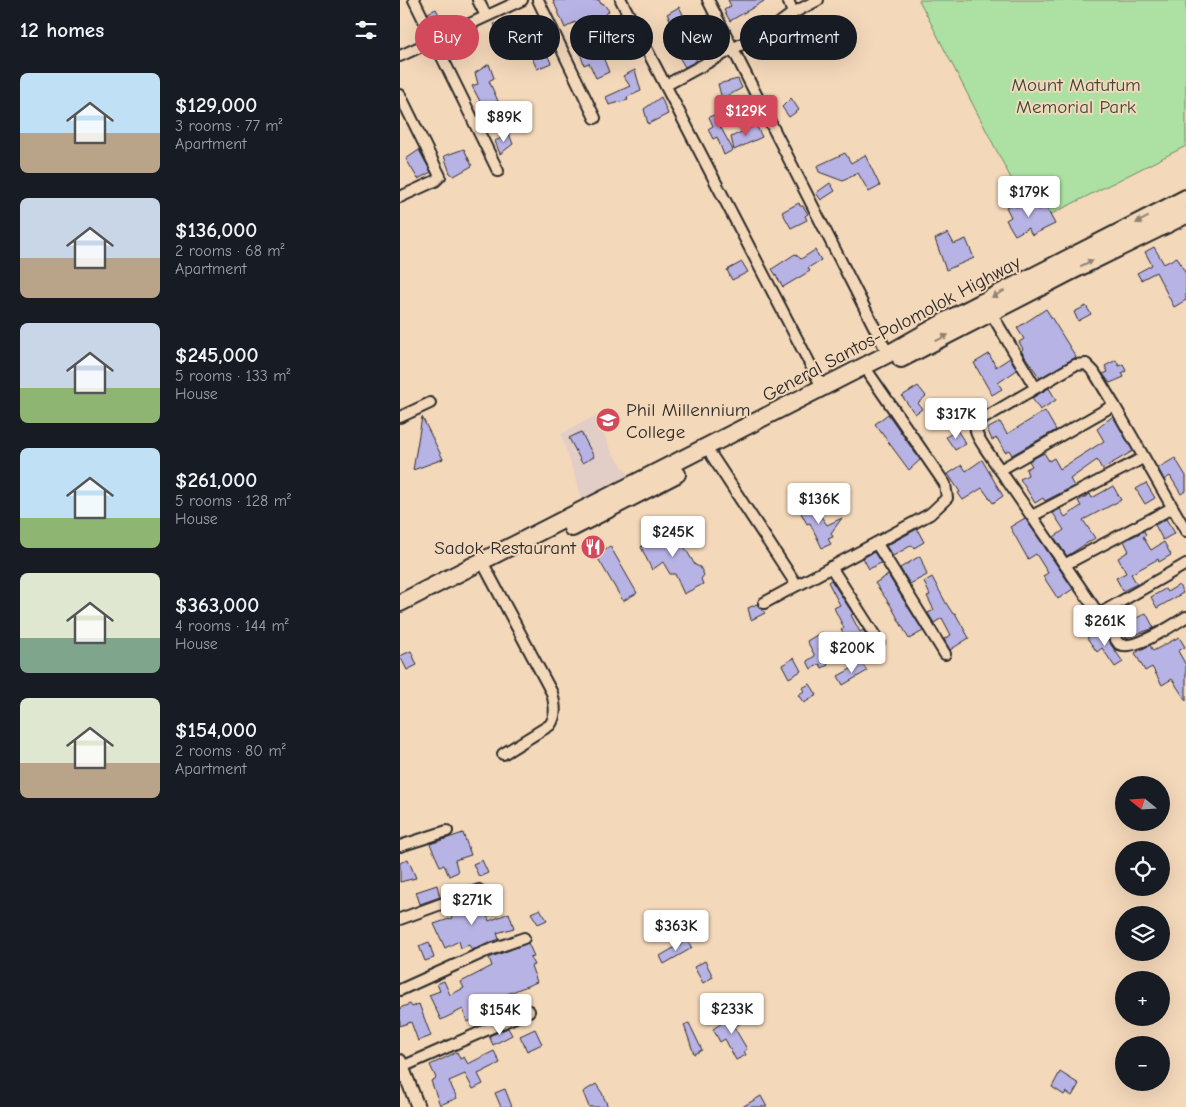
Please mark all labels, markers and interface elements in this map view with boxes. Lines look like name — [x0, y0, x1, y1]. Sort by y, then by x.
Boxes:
chip: Buy — [415, 15, 479, 60]
chip: Rent — [489, 15, 560, 60]
chip: Filters — [570, 15, 653, 60]
chip: New — [663, 15, 730, 60]
chip: Apartment — [740, 15, 857, 60]
icon: filters — [352, 16, 380, 44]
text: 12 homes — [20, 18, 104, 42]
park label: Mount Matutum Memorial Park — [1011, 74, 1141, 118]
icon: home — [60, 93, 120, 153]
text: $129,000 — [175, 93, 257, 117]
pin: $129K — [711, 94, 781, 137]
pin: $89K — [474, 100, 534, 143]
text: $129K — [725, 102, 767, 120]
text: $89K — [486, 108, 522, 126]
text: 3 rooms · 77 m² — [175, 117, 283, 135]
text: Apartment — [175, 135, 247, 153]
pin: $179K — [994, 176, 1064, 218]
text: $179K — [1009, 183, 1049, 201]
one-way arrow — [1135, 216, 1150, 224]
icon: home — [60, 218, 120, 278]
text: $136,000 — [175, 218, 257, 242]
text: 2 rooms · 68 m² — [175, 242, 285, 260]
street label: General Santos-Polomolok Highway — [759, 251, 1025, 406]
one-way arrow — [1080, 259, 1094, 267]
text: Apartment — [175, 260, 247, 278]
one-way arrow — [991, 290, 1005, 298]
one-way arrow — [935, 334, 950, 342]
icon: home — [60, 343, 120, 403]
text: $245,000 — [175, 343, 259, 367]
text: 5 rooms · 133 m² — [175, 367, 291, 385]
text: House — [175, 385, 218, 403]
pin: $317K — [921, 398, 991, 440]
place label: Phil Millennium College — [626, 399, 750, 443]
text: $317K — [936, 405, 976, 423]
school or university icon: Phil Millennium College — [595, 407, 621, 433]
icon: home — [60, 468, 120, 528]
text: $261,000 — [175, 468, 257, 492]
pin: $136K — [784, 482, 854, 525]
text: $136K — [798, 490, 840, 508]
text: 5 rooms · 128 m² — [175, 492, 291, 510]
text: House — [175, 510, 218, 528]
pin: $245K — [638, 516, 708, 558]
text: $245K — [652, 523, 694, 541]
restaurant icon: Sadok Restaurant — [580, 534, 606, 560]
place label: Sadok Restaurant — [434, 537, 577, 559]
icon: home — [60, 593, 120, 653]
text: $363,000 — [175, 593, 259, 617]
pin: $261K — [1070, 604, 1140, 647]
text: $261K — [1084, 612, 1126, 630]
text: 4 rooms · 144 m² — [175, 617, 289, 635]
pin: $200K — [817, 632, 887, 674]
text: House — [175, 635, 218, 653]
text: $200K — [830, 639, 874, 657]
icon: home — [60, 718, 120, 778]
text: $154,000 — [175, 718, 257, 742]
text: 2 rooms · 80 m² — [175, 742, 286, 760]
text: Apartment — [175, 760, 247, 778]
north arrow — [1115, 776, 1170, 831]
map controls — [1115, 776, 1170, 1091]
button: locate — [1115, 841, 1170, 896]
pin: $271K — [437, 884, 507, 926]
text: $271K — [452, 891, 492, 909]
button: layers — [1115, 906, 1170, 961]
pin: $363K — [641, 910, 711, 952]
text: $363K — [655, 917, 697, 935]
button: + — [1115, 971, 1170, 1026]
pin: $233K — [697, 992, 767, 1035]
pin: $154K — [465, 994, 535, 1036]
text: $233K — [711, 1000, 753, 1018]
text: $154K — [480, 1001, 520, 1019]
button: − — [1115, 1036, 1170, 1091]

